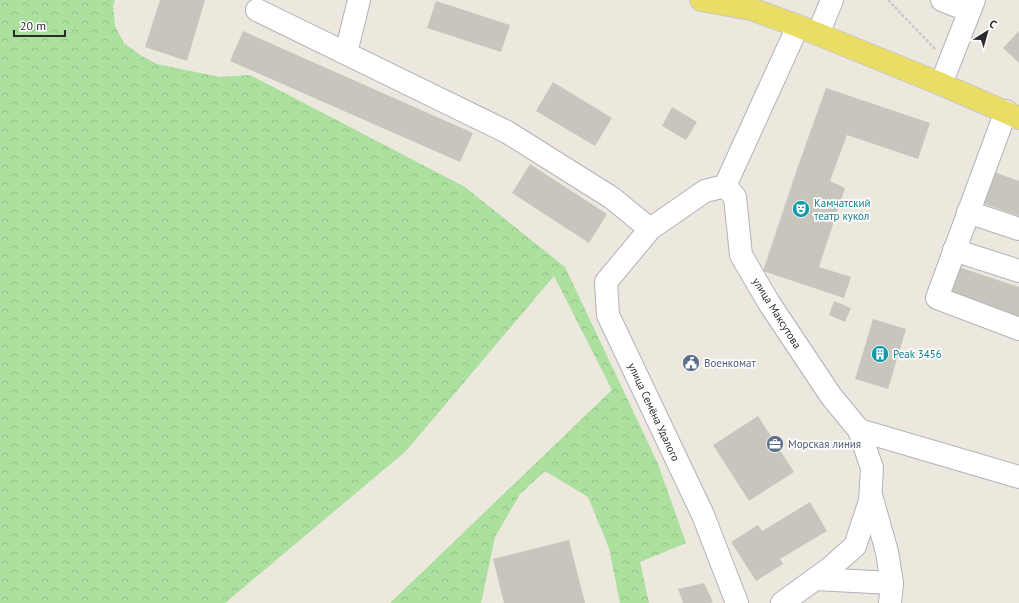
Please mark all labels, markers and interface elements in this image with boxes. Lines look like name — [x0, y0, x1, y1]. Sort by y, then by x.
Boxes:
scale bar — [14, 12, 65, 38]
north arrow — [967, 12, 1007, 52]
text: С — [986, 17, 1000, 31]
text: 20 m — [20, 18, 46, 33]
place label: Камчатский театр кукол — [814, 196, 871, 223]
theatre icon: Камчатский театр кукол — [791, 199, 811, 219]
street label: улица Максутова — [750, 275, 804, 351]
building icon: Peak 3456 — [870, 344, 890, 364]
place label: Peak 3456 — [893, 347, 942, 361]
public building icon: Военкомат — [681, 353, 701, 373]
place label: Военкомат — [704, 356, 756, 370]
street label: улица Семёна Удалого — [625, 361, 683, 463]
office icon: Морская линия — [765, 434, 785, 454]
place label: Морская линия — [788, 437, 861, 451]

